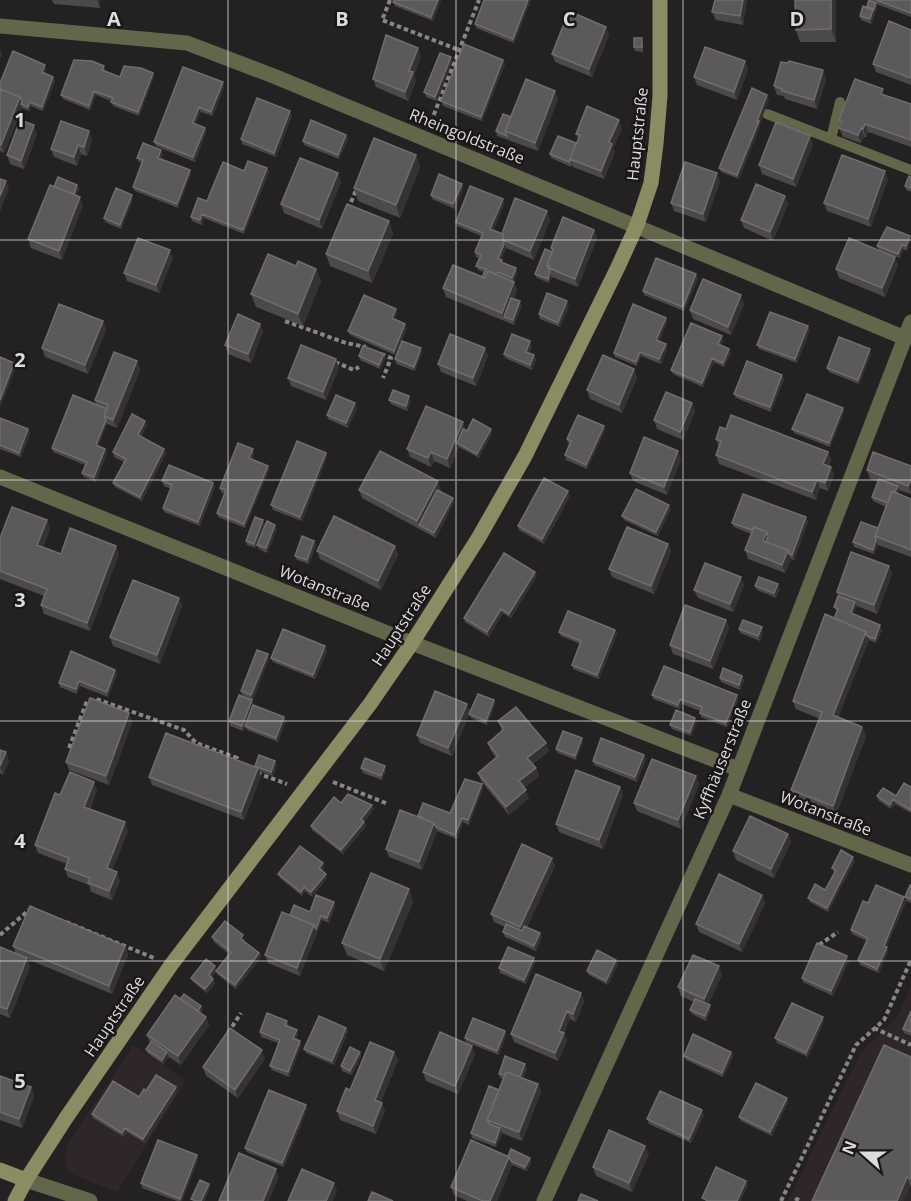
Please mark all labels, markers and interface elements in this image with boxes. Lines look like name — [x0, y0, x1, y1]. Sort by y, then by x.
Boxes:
text: A — [107, 5, 121, 32]
text: B — [335, 5, 349, 32]
text: C — [563, 5, 576, 32]
text: D — [790, 5, 804, 32]
street label: Hauptstraße — [621, 86, 653, 182]
street label: Rheingoldstraße — [406, 103, 528, 169]
text: 1 — [14, 106, 26, 133]
text: 2 — [14, 346, 26, 373]
street label: Wotanstraße — [276, 560, 374, 616]
street label: Hauptstraße — [366, 580, 436, 670]
text: 3 — [14, 586, 26, 613]
street label: Kyffhäuserstraße — [688, 696, 756, 822]
street label: Wotanstraße — [777, 785, 875, 841]
text: 4 — [14, 827, 26, 854]
street label: Hauptstraße — [79, 971, 149, 1061]
text: 5 — [14, 1067, 26, 1094]
north arrow — [833, 1123, 893, 1183]
text: N — [836, 1138, 862, 1158]

